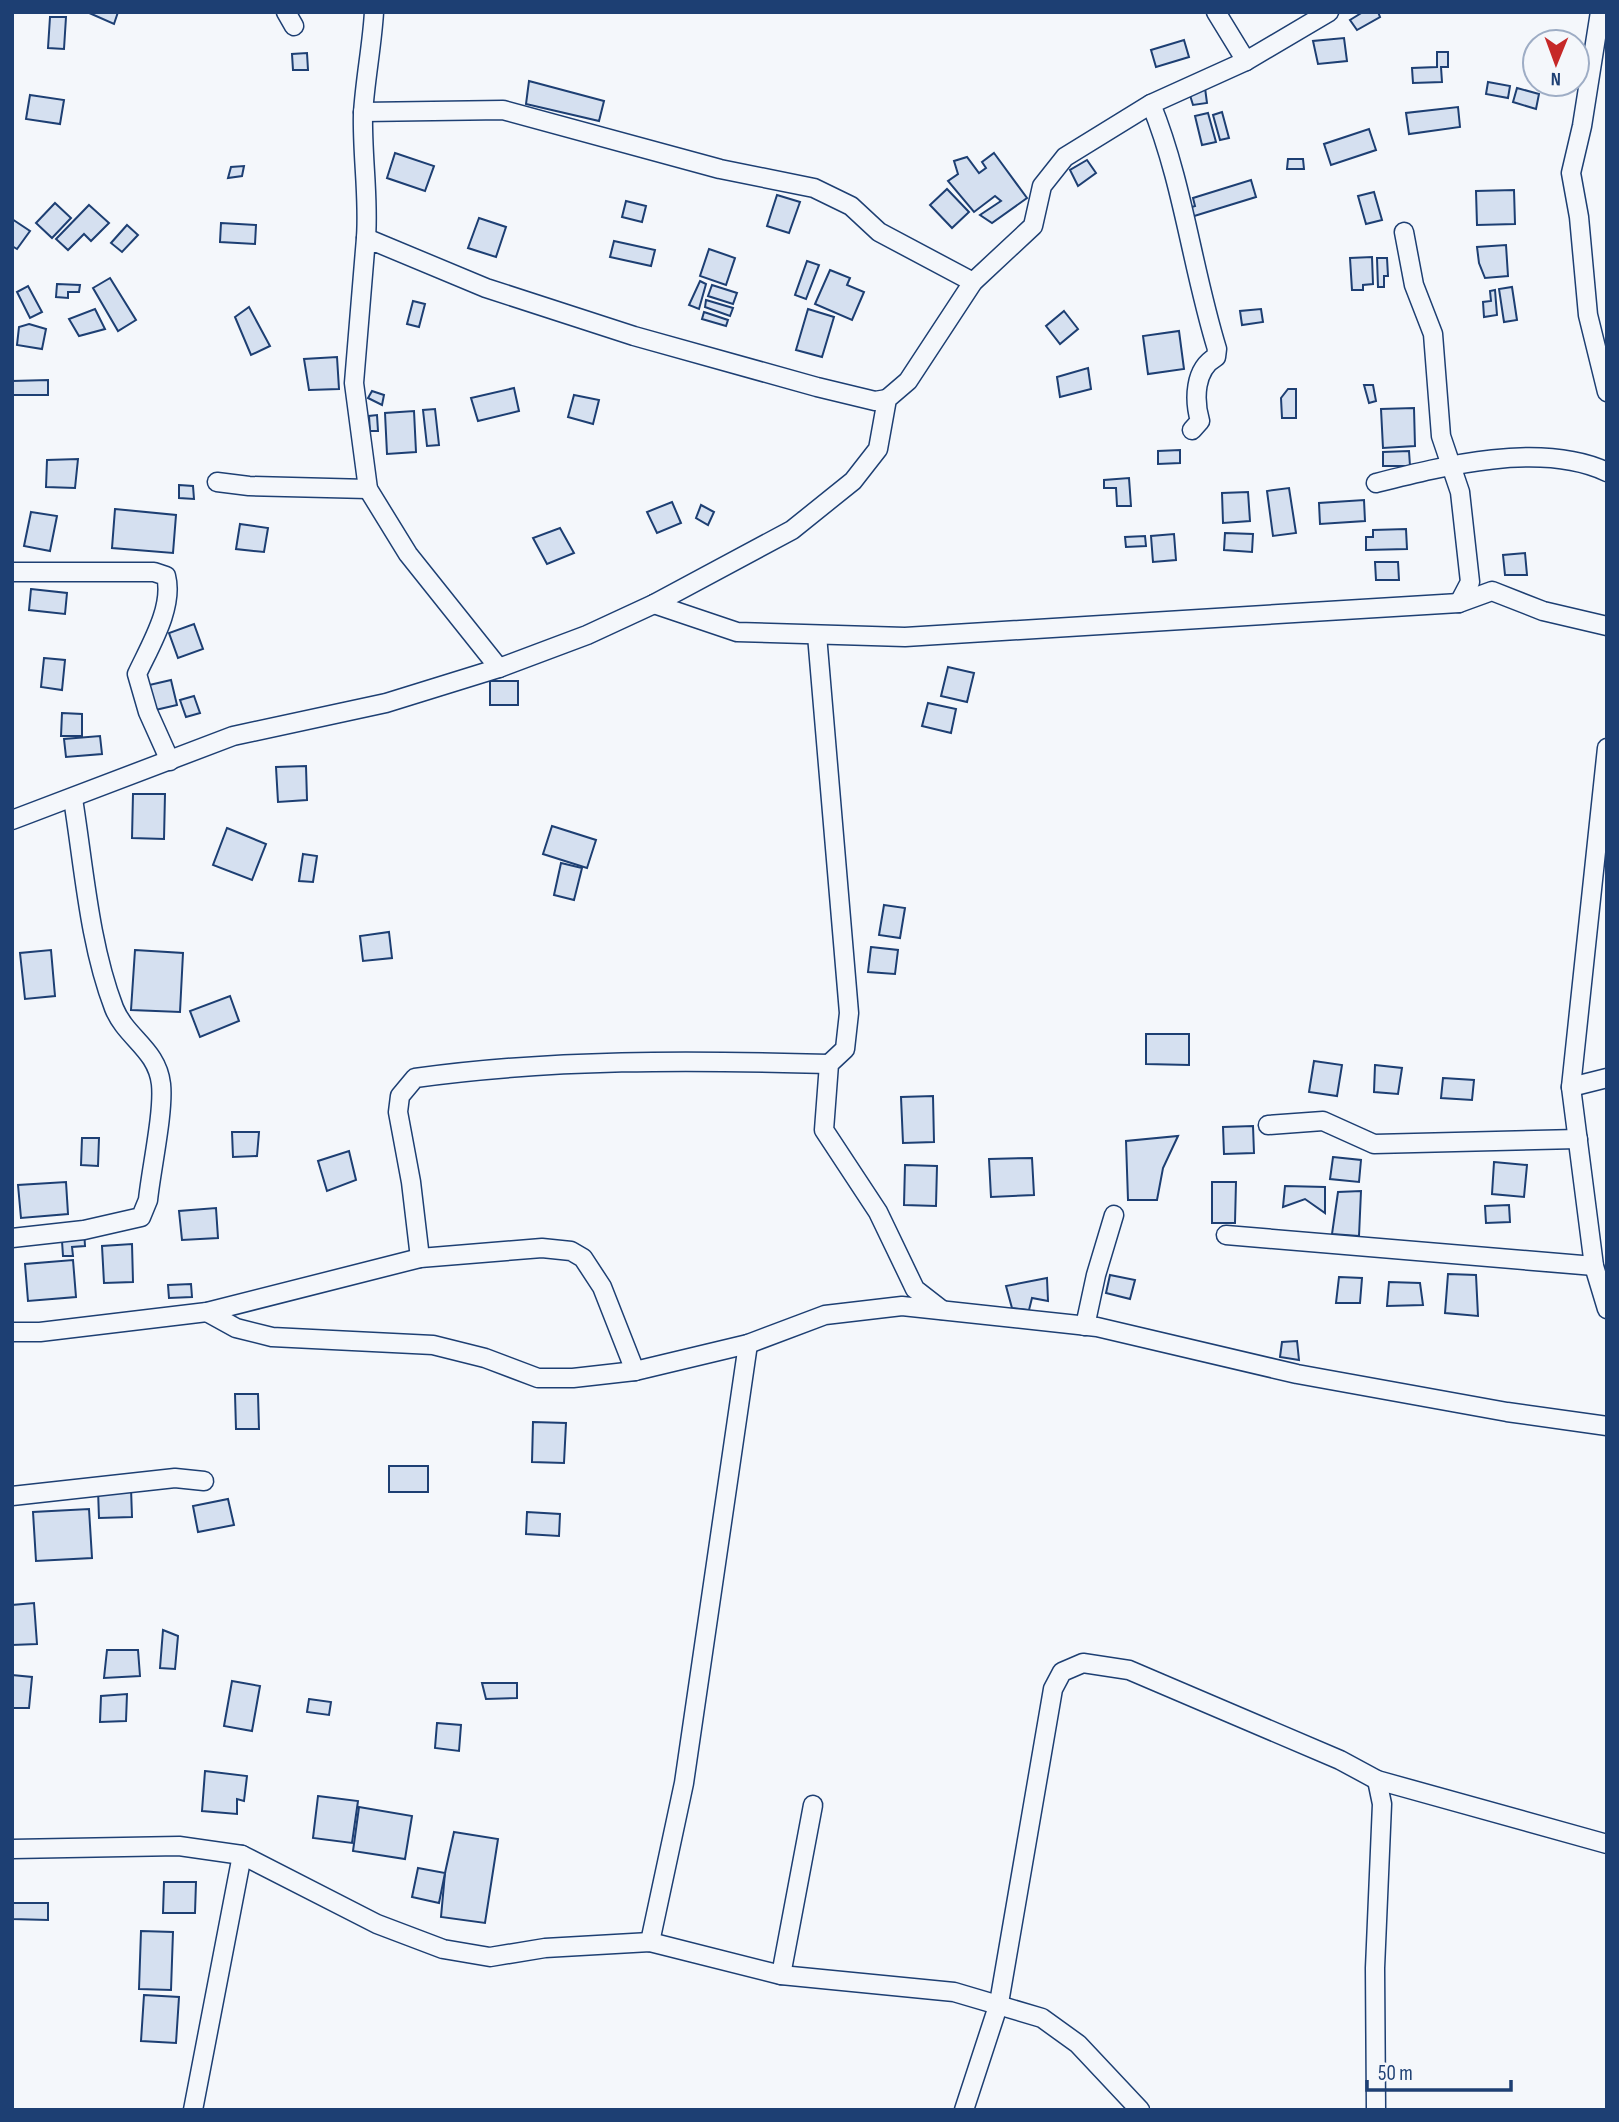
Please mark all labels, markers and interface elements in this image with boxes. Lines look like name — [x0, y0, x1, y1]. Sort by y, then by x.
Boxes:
north arrow — [1521, 28, 1591, 98]
text: N — [1550, 67, 1561, 90]
scale bar — [1367, 2048, 1510, 2092]
text: 50 m — [1378, 2061, 1413, 2086]

